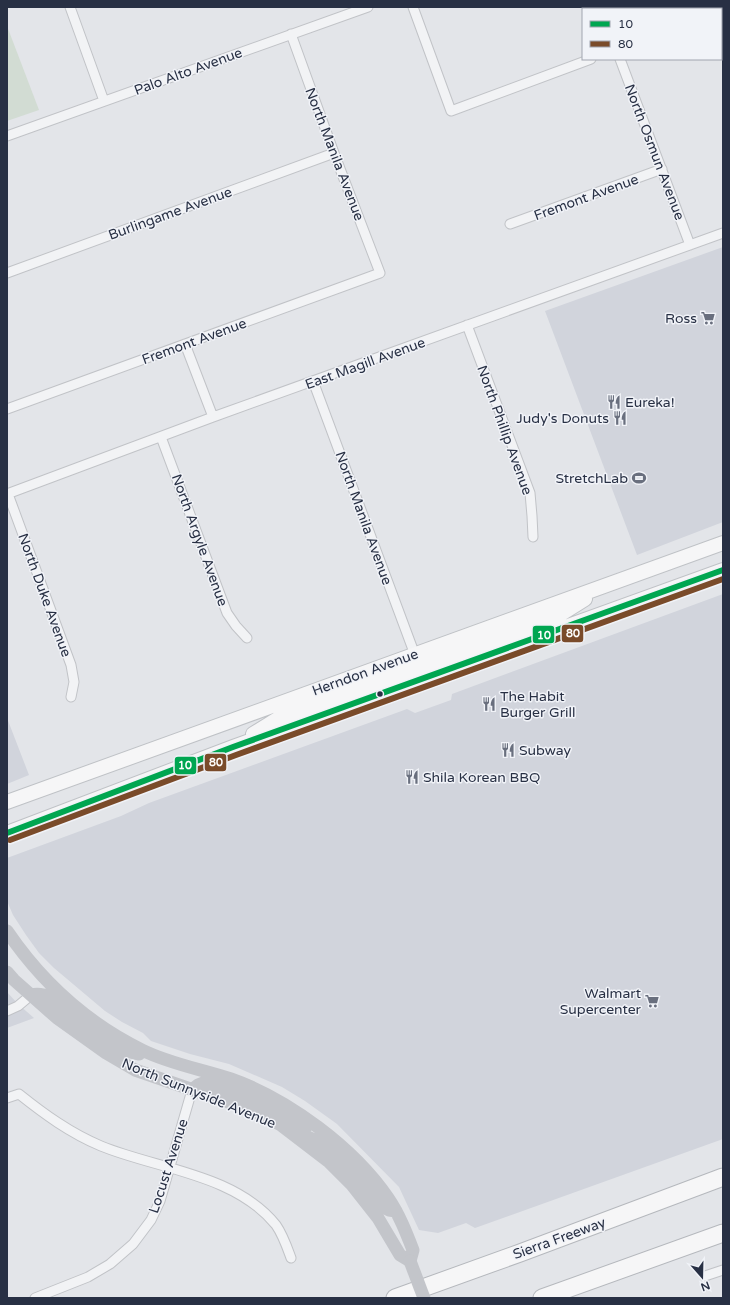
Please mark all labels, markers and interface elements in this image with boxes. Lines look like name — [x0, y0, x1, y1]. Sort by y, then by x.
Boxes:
legend — [582, 8, 722, 60]
text: 10 — [618, 17, 634, 31]
text: 80 — [618, 37, 634, 51]
street label: Palo Alto Avenue — [132, 44, 245, 99]
street label: North Osmun Avenue — [621, 82, 688, 223]
street label: North Manila Avenue — [301, 85, 368, 223]
street label: Fremont Avenue — [532, 171, 641, 224]
street label: Burlingame Avenue — [106, 183, 234, 244]
place label: Ross — [665, 310, 697, 327]
supermarket icon: Ross — [700, 310, 716, 326]
street label: Fremont Avenue — [140, 315, 249, 368]
street label: East Magill Avenue — [303, 334, 428, 393]
street label: North Phillip Avenue — [473, 363, 536, 497]
restaurant icon: Eureka! — [606, 394, 622, 410]
place label: Eureka! — [625, 394, 675, 411]
place label: Judy's Donuts — [516, 410, 609, 427]
restaurant icon: Judy's Donuts — [612, 410, 628, 426]
street label: North Manila Avenue — [331, 449, 396, 587]
place label: StretchLab — [555, 470, 628, 487]
sports icon: StretchLab — [631, 470, 647, 486]
street label: North Argyle Avenue — [168, 472, 231, 609]
street label: North Duke Avenue — [14, 531, 75, 659]
line badge: 80 — [561, 624, 584, 643]
line badge: 10 — [532, 625, 555, 644]
text: 80 — [566, 627, 580, 640]
text: 10 — [537, 629, 551, 642]
street label: Herndon Avenue — [310, 645, 421, 700]
place label: The Habit Burger Grill — [500, 688, 575, 721]
unlabelled marker — [375, 689, 385, 699]
restaurant icon: The Habit Burger Grill — [481, 696, 497, 712]
restaurant icon: Subway — [500, 742, 516, 758]
place label: Subway — [519, 742, 572, 759]
line badge: 80 — [204, 753, 227, 772]
line badge: 10 — [174, 756, 197, 775]
text: 80 — [209, 756, 223, 769]
text: 10 — [178, 759, 192, 772]
restaurant icon: Shila Korean BBQ — [404, 769, 420, 785]
place label: Shila Korean BBQ — [423, 769, 540, 786]
place label: Walmart Supercenter — [560, 985, 642, 1018]
supermarket icon: Walmart Supercenter — [644, 993, 660, 1009]
street label: North Sunnyside Avenue — [119, 1055, 278, 1132]
street label: Locust Avenue — [145, 1117, 192, 1216]
street label: Sierra Freeway — [510, 1214, 608, 1263]
north arrow — [682, 1257, 722, 1297]
text: N — [699, 1278, 712, 1294]

